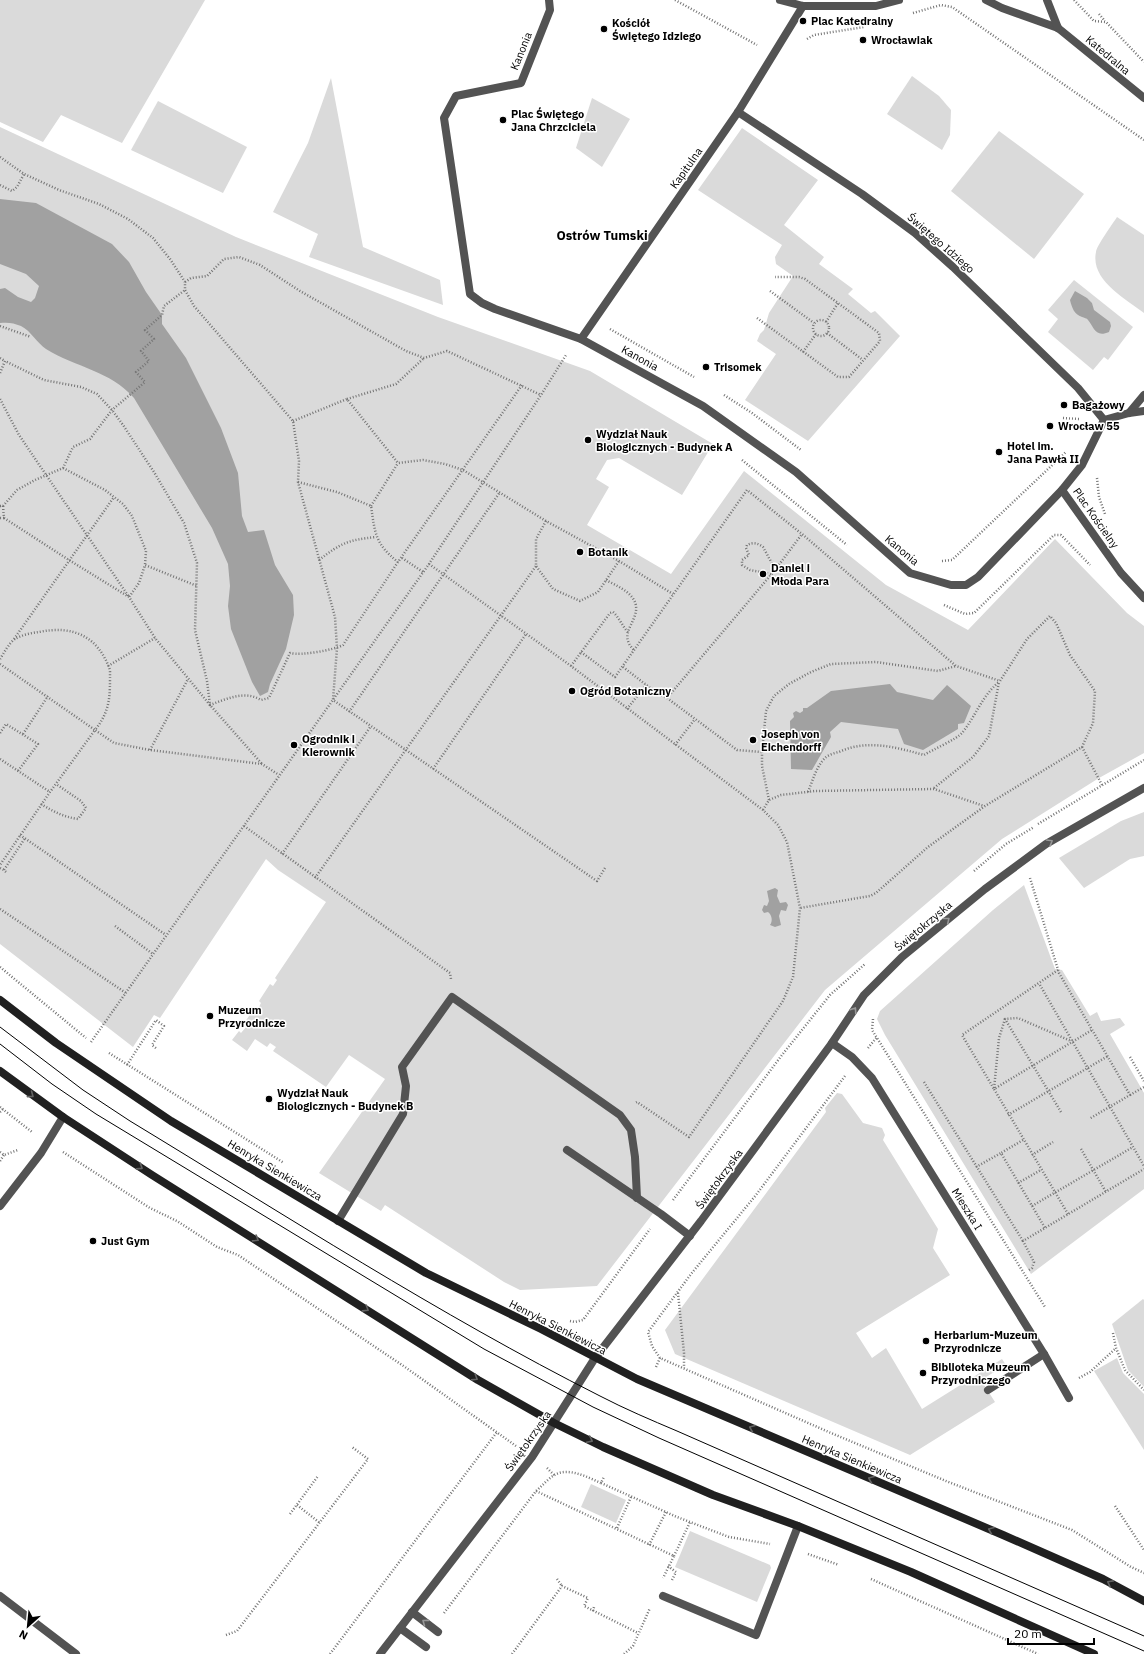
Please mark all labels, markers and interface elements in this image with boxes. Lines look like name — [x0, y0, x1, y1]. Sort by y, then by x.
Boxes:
place label: Plac Katedralny — [811, 14, 893, 28]
place label: Kościół Świętego Idziego — [612, 16, 701, 43]
marker: Plac Katedralny — [798, 16, 808, 26]
marker: Kościół Świętego Idziego — [599, 24, 609, 34]
street label: Kanonia — [507, 30, 535, 72]
street label: Katedralna — [1083, 32, 1133, 78]
place label: Wrocławiak — [871, 33, 933, 47]
marker: Wrocławiak — [858, 35, 868, 45]
place label: Plac Świętego Jana Chrzciciela — [511, 107, 596, 134]
marker: Plac Świętego Jana Chrzciciela — [498, 115, 508, 125]
street label: Kapitulna — [667, 145, 705, 191]
street label: Świętego Idziego — [905, 210, 977, 276]
district label: Ostrów Tumski — [556, 227, 648, 244]
street label: Kanonia — [619, 342, 661, 374]
place label: Trisomek — [714, 360, 762, 374]
marker: Trisomek — [701, 362, 711, 372]
place label: Bagażowy — [1072, 398, 1125, 412]
marker: Bagażowy — [1059, 400, 1069, 410]
place label: Wrocław 55 — [1058, 419, 1120, 433]
marker: Wrocław 55 — [1045, 421, 1055, 431]
place label: Wydział Nauk Biologicznych - Budynek A — [596, 427, 733, 454]
marker: Wydział Nauk Biologicznych - Budynek A — [583, 435, 593, 445]
place label: Hotel im. Jana Pawła II — [1007, 439, 1079, 466]
marker: Hotel im. Jana Pawła II — [994, 447, 1004, 457]
street label: Plac Kościelny — [1070, 485, 1122, 551]
street label: Kanonia — [882, 532, 922, 568]
place label: Botanik — [588, 545, 629, 559]
marker: Botanik — [575, 547, 585, 557]
place label: Daniel i Młoda Para — [771, 561, 829, 588]
marker: Daniel i Młoda Para — [758, 569, 768, 579]
place label: Ogród Botaniczny — [580, 684, 671, 698]
marker: Ogród Botaniczny — [567, 686, 577, 696]
place label: Joseph von Eichendorff — [761, 727, 821, 754]
place label: Ogrodnik i Kierownik — [302, 732, 355, 759]
marker: Joseph von Eichendorff — [748, 735, 758, 745]
marker: Ogrodnik i Kierownik — [289, 740, 299, 750]
one-way arrow — [1046, 839, 1053, 846]
street label: Świętokrzyska — [891, 898, 955, 954]
one-way arrow — [942, 918, 949, 925]
place label: Muzeum Przyrodnicze — [218, 1003, 286, 1030]
one-way arrow — [849, 1008, 856, 1015]
marker: Muzeum Przyrodnicze — [205, 1011, 215, 1021]
place label: Wydział Nauk Biologicznych - Budynek B — [277, 1086, 413, 1113]
one-way arrow — [27, 1090, 34, 1097]
marker: Wydział Nauk Biologicznych - Budynek B — [264, 1094, 274, 1104]
street label: Henryka Sienkiewicza — [225, 1136, 325, 1204]
street label: Świętokrzyska — [692, 1146, 746, 1212]
one-way arrow — [135, 1162, 142, 1169]
street label: Mieszka I — [949, 1185, 985, 1233]
place label: Just Gym — [101, 1234, 150, 1248]
one-way arrow — [252, 1234, 259, 1242]
marker: Just Gym — [88, 1236, 98, 1246]
street label: Henryka Sienkiewicza — [507, 1296, 609, 1358]
one-way arrow — [361, 1304, 368, 1311]
place label: Herbarium-Muzeum Przyrodnicze — [934, 1328, 1038, 1355]
marker: Herbarium-Muzeum Przyrodnicze — [921, 1336, 931, 1346]
place label: Biblioteka Muzeum Przyrodniczego — [931, 1360, 1030, 1387]
marker: Biblioteka Muzeum Przyrodniczego — [918, 1368, 928, 1378]
one-way arrow — [471, 1373, 478, 1381]
street label: Świętokrzyska — [502, 1408, 554, 1474]
one-way arrow — [748, 1425, 756, 1433]
street label: Henryka Sienkiewicza — [800, 1432, 904, 1487]
one-way arrow — [585, 1435, 593, 1443]
one-way arrow — [868, 1476, 876, 1484]
one-way arrow — [987, 1527, 995, 1535]
one-way arrow — [1107, 1580, 1114, 1587]
north arrow — [8, 1606, 48, 1646]
one-way arrow — [422, 1619, 429, 1627]
scale bar — [1008, 1620, 1094, 1646]
text: 20 m — [1014, 1626, 1042, 1641]
text: N — [17, 1627, 30, 1643]

